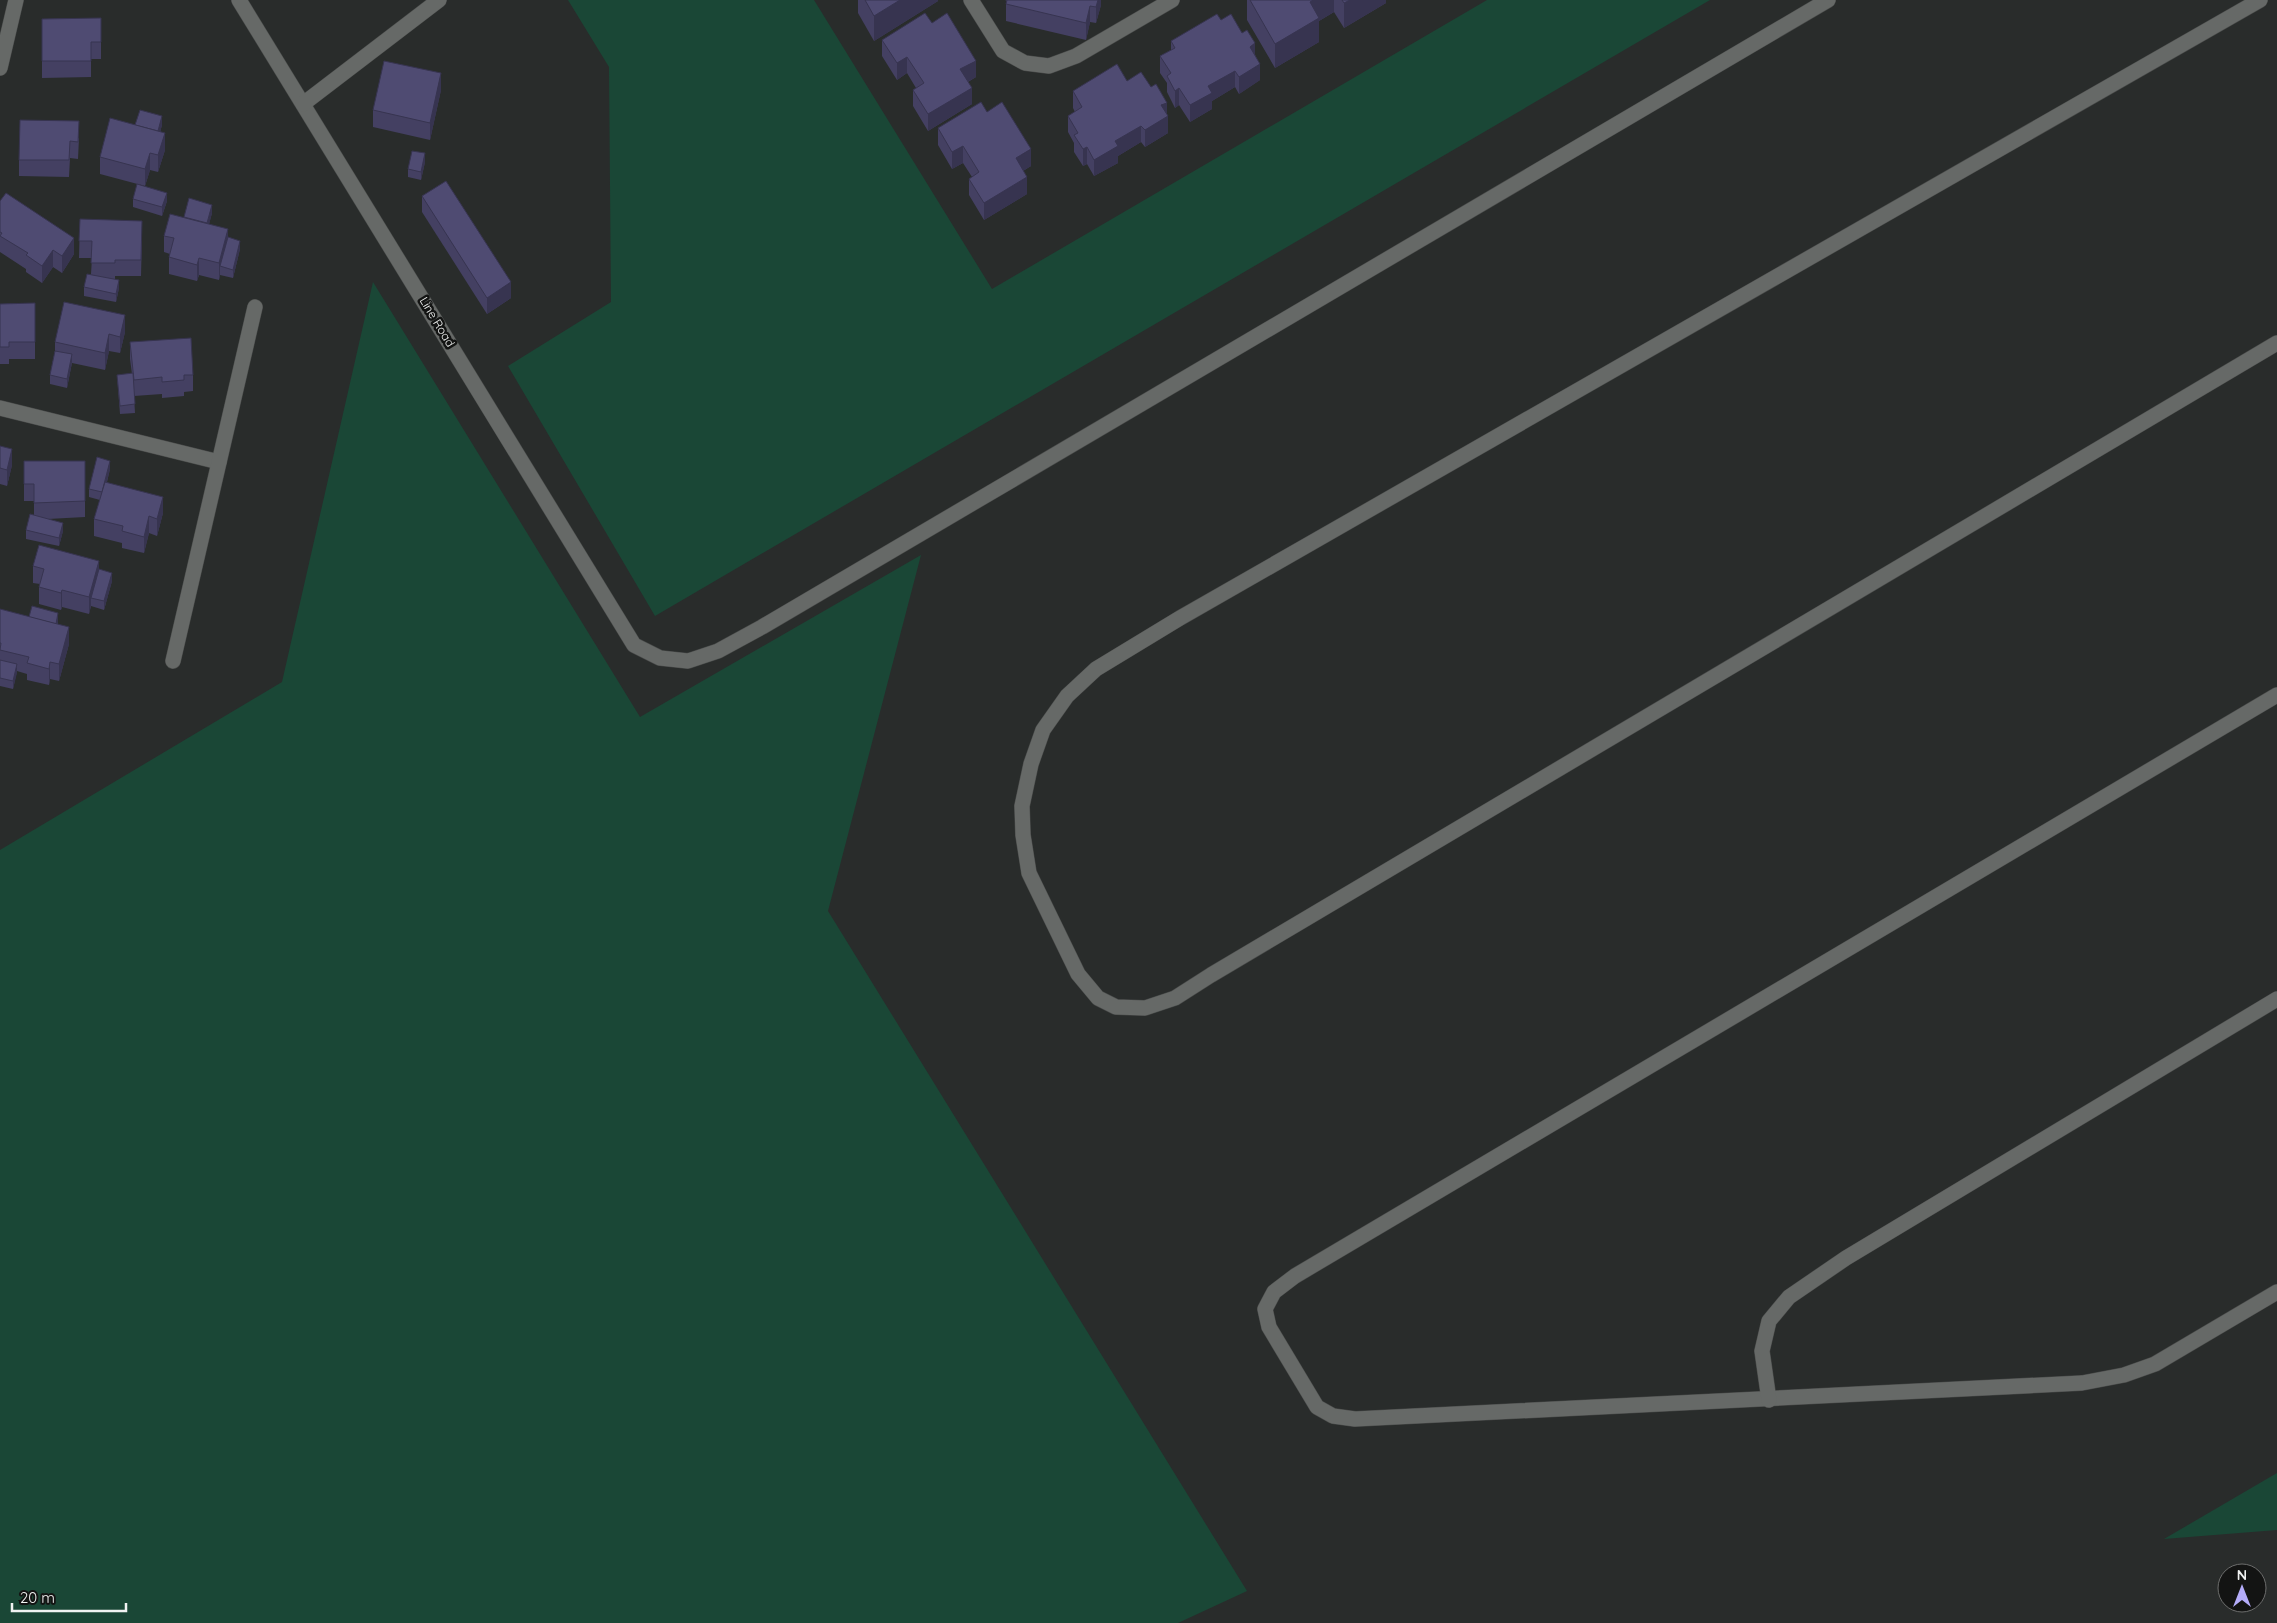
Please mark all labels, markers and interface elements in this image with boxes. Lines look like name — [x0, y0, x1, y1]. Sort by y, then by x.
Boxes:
street label: Line Road — [417, 294, 458, 349]
north arrow — [2217, 1563, 2267, 1613]
text: N — [2237, 1566, 2247, 1584]
scale bar — [12, 1580, 126, 1612]
text: 20 m — [20, 1588, 55, 1607]

